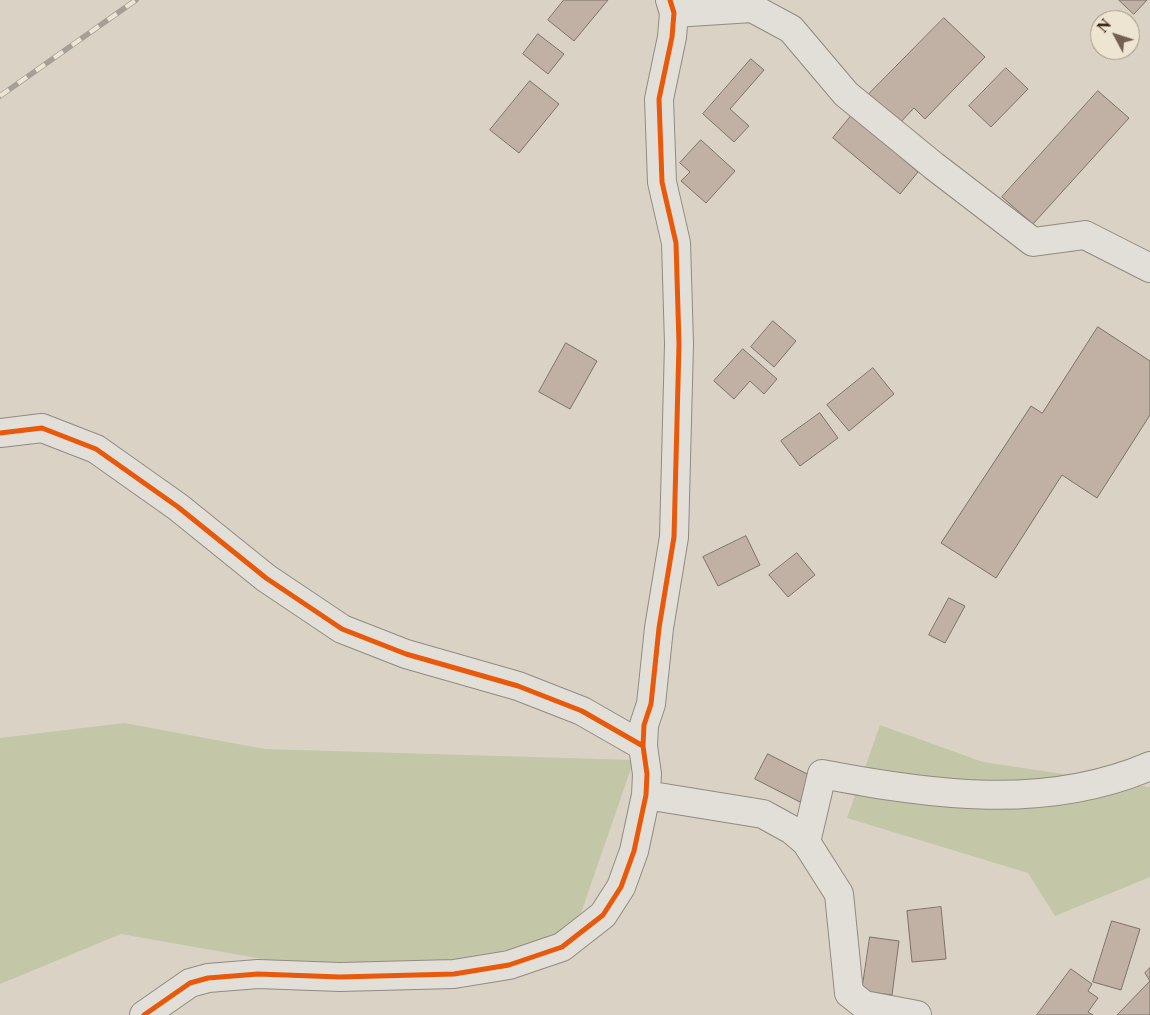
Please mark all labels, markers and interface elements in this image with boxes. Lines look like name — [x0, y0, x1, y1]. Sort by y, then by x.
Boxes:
north arrow — [1090, 10, 1140, 60]
text: N — [1093, 16, 1115, 36]

